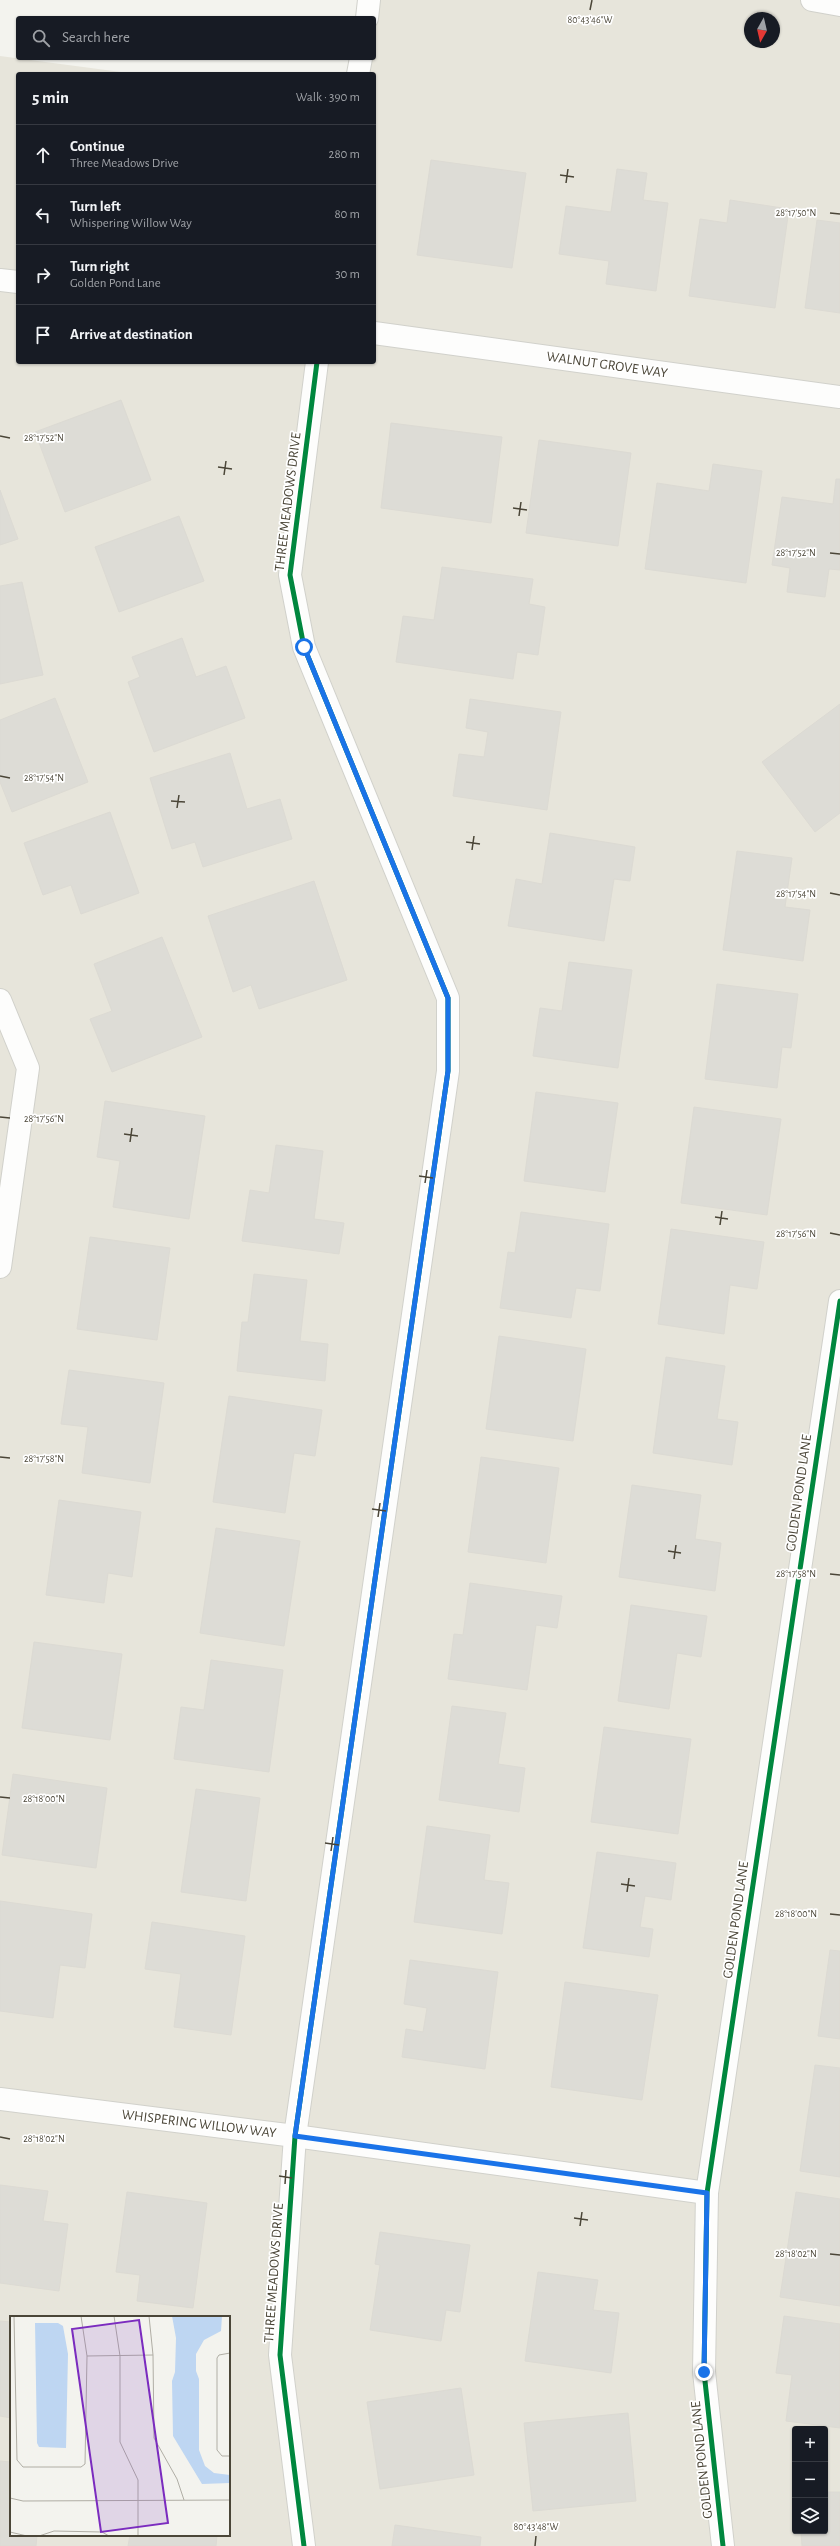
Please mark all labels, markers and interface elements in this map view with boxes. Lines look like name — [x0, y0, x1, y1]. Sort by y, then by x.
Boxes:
north arrow — [744, 12, 780, 48]
text: 80°43'46"W — [568, 15, 613, 25]
search box — [16, 16, 376, 60]
icon: search — [30, 27, 52, 49]
text: Search here — [62, 30, 130, 45]
text: 5 min — [32, 89, 69, 106]
text: Walk · 390 m — [296, 91, 360, 104]
text: Continue — [70, 139, 125, 154]
icon: ahead — [32, 144, 54, 166]
text: 280 m — [329, 148, 360, 161]
text: Three Meadows Drive — [70, 157, 179, 170]
text: Turn left — [70, 199, 121, 214]
icon: left — [32, 204, 54, 226]
text: 80 m — [334, 208, 360, 221]
text: 28°17'50"N — [776, 208, 816, 218]
text: Whispering Willow Way — [70, 217, 192, 230]
text: Turn right — [70, 259, 129, 274]
icon: right — [32, 264, 54, 286]
text: 30 m — [335, 268, 360, 281]
text: Golden Pond Lane — [70, 277, 161, 290]
icon: arrive — [32, 324, 54, 346]
text: Arrive at destination — [70, 327, 193, 342]
street label: WALNUT GROVE WAY — [545, 350, 669, 381]
street label: THREE MEADOWS DRIVE — [273, 432, 303, 572]
text: 28°17'52"N — [24, 433, 64, 443]
text: 28°17'52"N — [776, 548, 816, 558]
route start — [295, 638, 313, 656]
text: 28°17'54"N — [24, 773, 64, 783]
text: 28°17'54"N — [776, 889, 816, 899]
text: 28°17'56"N — [24, 1114, 64, 1124]
text: 28°17'56"N — [776, 1229, 816, 1239]
street label: GOLDEN POND LANE — [784, 1433, 814, 1552]
text: 28°17'58"N — [24, 1454, 64, 1464]
text: 28°17'58"N — [776, 1569, 816, 1579]
text: 28°18'00"N — [23, 1794, 65, 1804]
street label: GOLDEN POND LANE — [721, 1860, 751, 1979]
text: 28°18'00"N — [775, 1909, 817, 1919]
street label: WHISPERING WILLOW WAY — [121, 2108, 278, 2141]
text: 28°18'02"N — [23, 2134, 65, 2144]
street label: THREE MEADOWS DRIVE — [262, 2203, 286, 2343]
text: 28°18'02"N — [775, 2249, 817, 2259]
inset map — [10, 2316, 230, 2536]
route end — [695, 2363, 713, 2381]
street label: GOLDEN POND LANE — [689, 2400, 715, 2519]
map controls — [792, 2426, 828, 2534]
button: + — [792, 2426, 828, 2462]
button: − — [792, 2462, 828, 2498]
button: layers — [792, 2498, 828, 2534]
text: 80°43'48"W — [514, 2522, 559, 2532]

